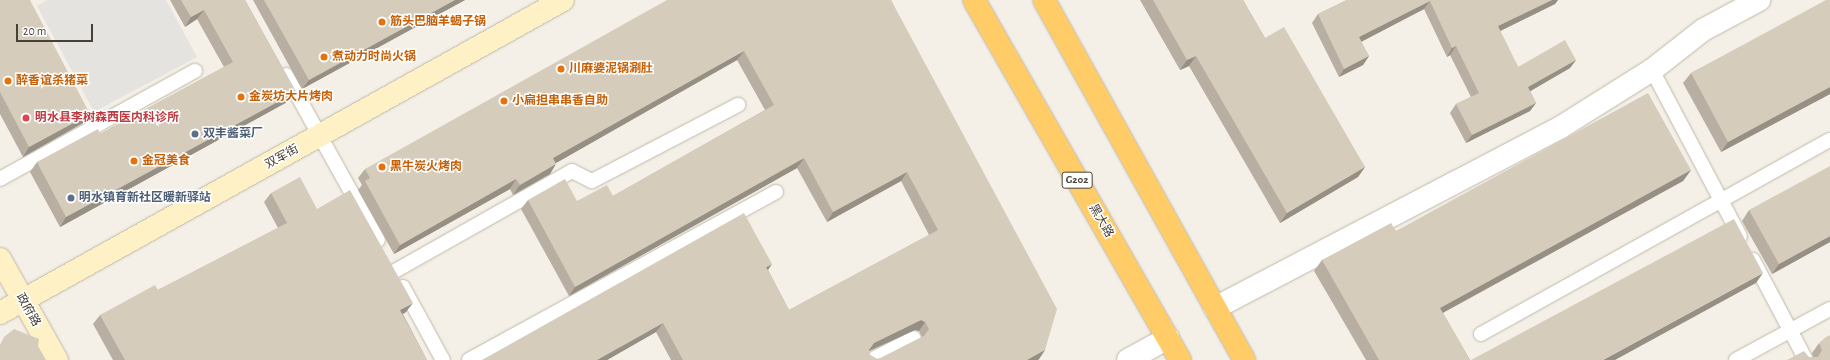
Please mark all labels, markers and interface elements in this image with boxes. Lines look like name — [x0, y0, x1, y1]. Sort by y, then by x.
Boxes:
place label: 筋头巴脑羊蝎子锅 — [390, 15, 486, 29]
scale bar — [18, 16, 95, 42]
marker: 筋头巴脑羊蝎子锅 — [377, 17, 387, 27]
text: 20 m — [23, 25, 46, 37]
place label: 煮动力时尚火锅 — [332, 50, 416, 64]
marker: 煮动力时尚火锅 — [319, 52, 329, 62]
place label: 川麻婆泥锅涮肚 — [569, 62, 653, 76]
marker: 川麻婆泥锅涮肚 — [556, 64, 566, 74]
place label: 醉香谊杀猪菜 — [16, 74, 88, 88]
marker: 醉香谊杀猪菜 — [3, 76, 13, 86]
place label: 金炭坊大片烤肉 — [249, 90, 333, 104]
marker: 金炭坊大片烤肉 — [236, 92, 246, 102]
place label: 小扁担串串香自助 — [512, 94, 608, 108]
marker: 小扁担串串香自助 — [499, 96, 509, 106]
place label: 明水县李树森西医内科诊所 — [35, 111, 179, 125]
marker: 明水县李树森西医内科诊所 — [20, 112, 32, 124]
place label: 双丰酱菜厂 — [203, 127, 263, 141]
marker: 双丰酱菜厂 — [190, 129, 200, 139]
street label: 双军街 — [263, 142, 301, 172]
place label: 金冠美食 — [142, 154, 190, 168]
marker: 金冠美食 — [129, 156, 139, 166]
place label: 黑牛炭火烤肉 — [390, 160, 462, 174]
marker: 黑牛炭火烤肉 — [377, 162, 387, 172]
road number: G202 — [1061, 171, 1093, 189]
place label: 明水镇育新社区暖新驿站 — [79, 191, 211, 205]
marker: 明水镇育新社区暖新驿站 — [66, 193, 76, 203]
street label: 黑大路 — [1086, 202, 1116, 240]
street label: 政府路 — [13, 291, 43, 329]

